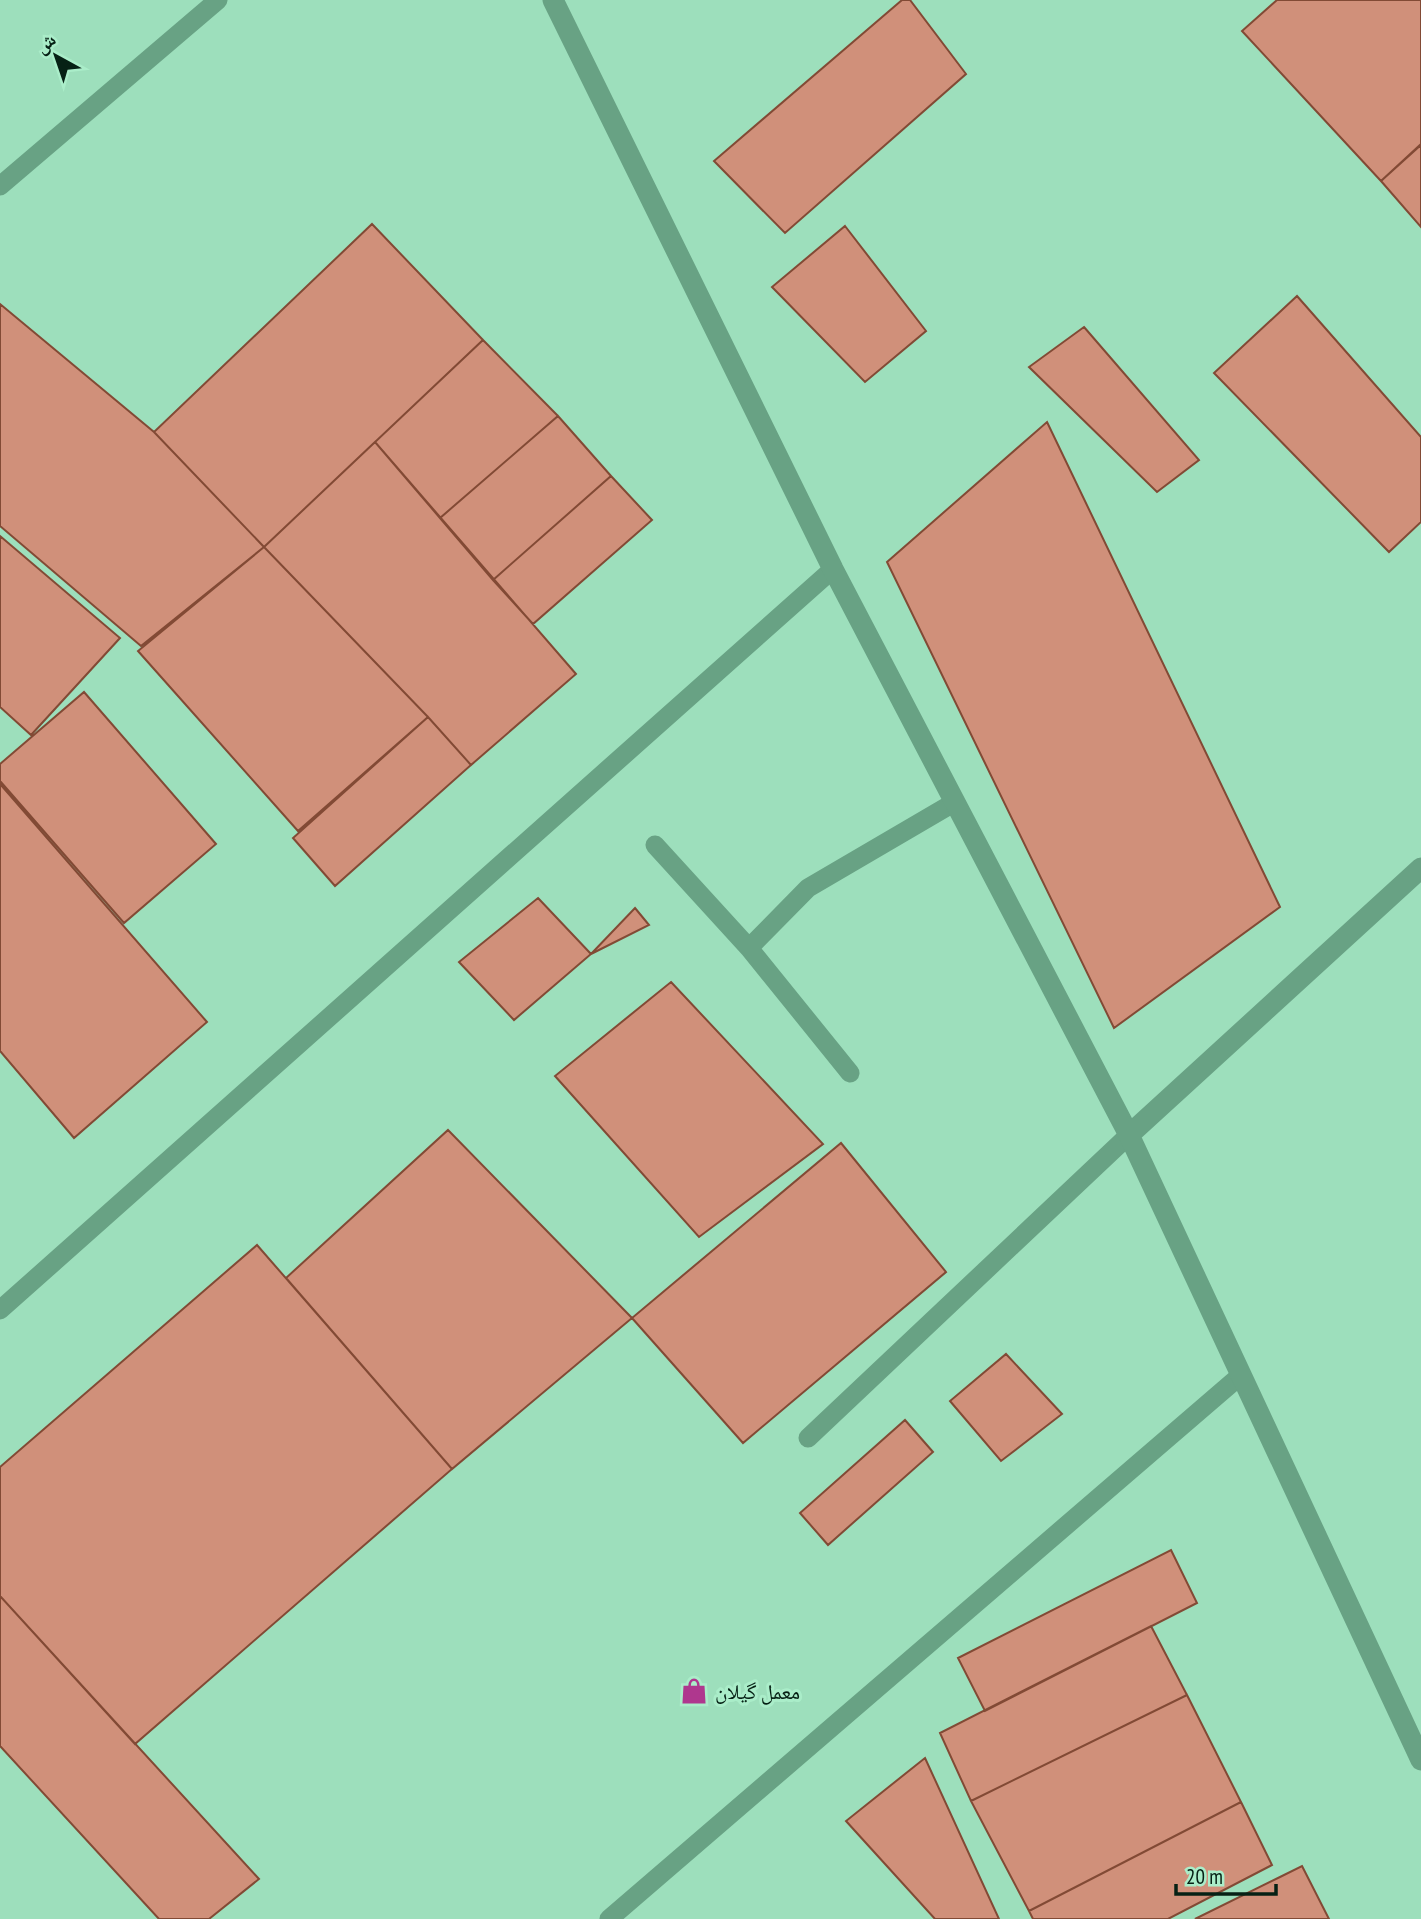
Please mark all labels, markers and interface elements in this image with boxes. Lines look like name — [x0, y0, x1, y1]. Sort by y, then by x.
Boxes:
north arrow — [21, 21, 91, 91]
text: ش — [30, 27, 61, 59]
shop icon: معمل گیلان — [679, 1676, 709, 1706]
place label: معمل گیلان — [715, 1678, 800, 1705]
scale bar — [1176, 1853, 1276, 1897]
text: 20 m — [1186, 1863, 1223, 1890]

